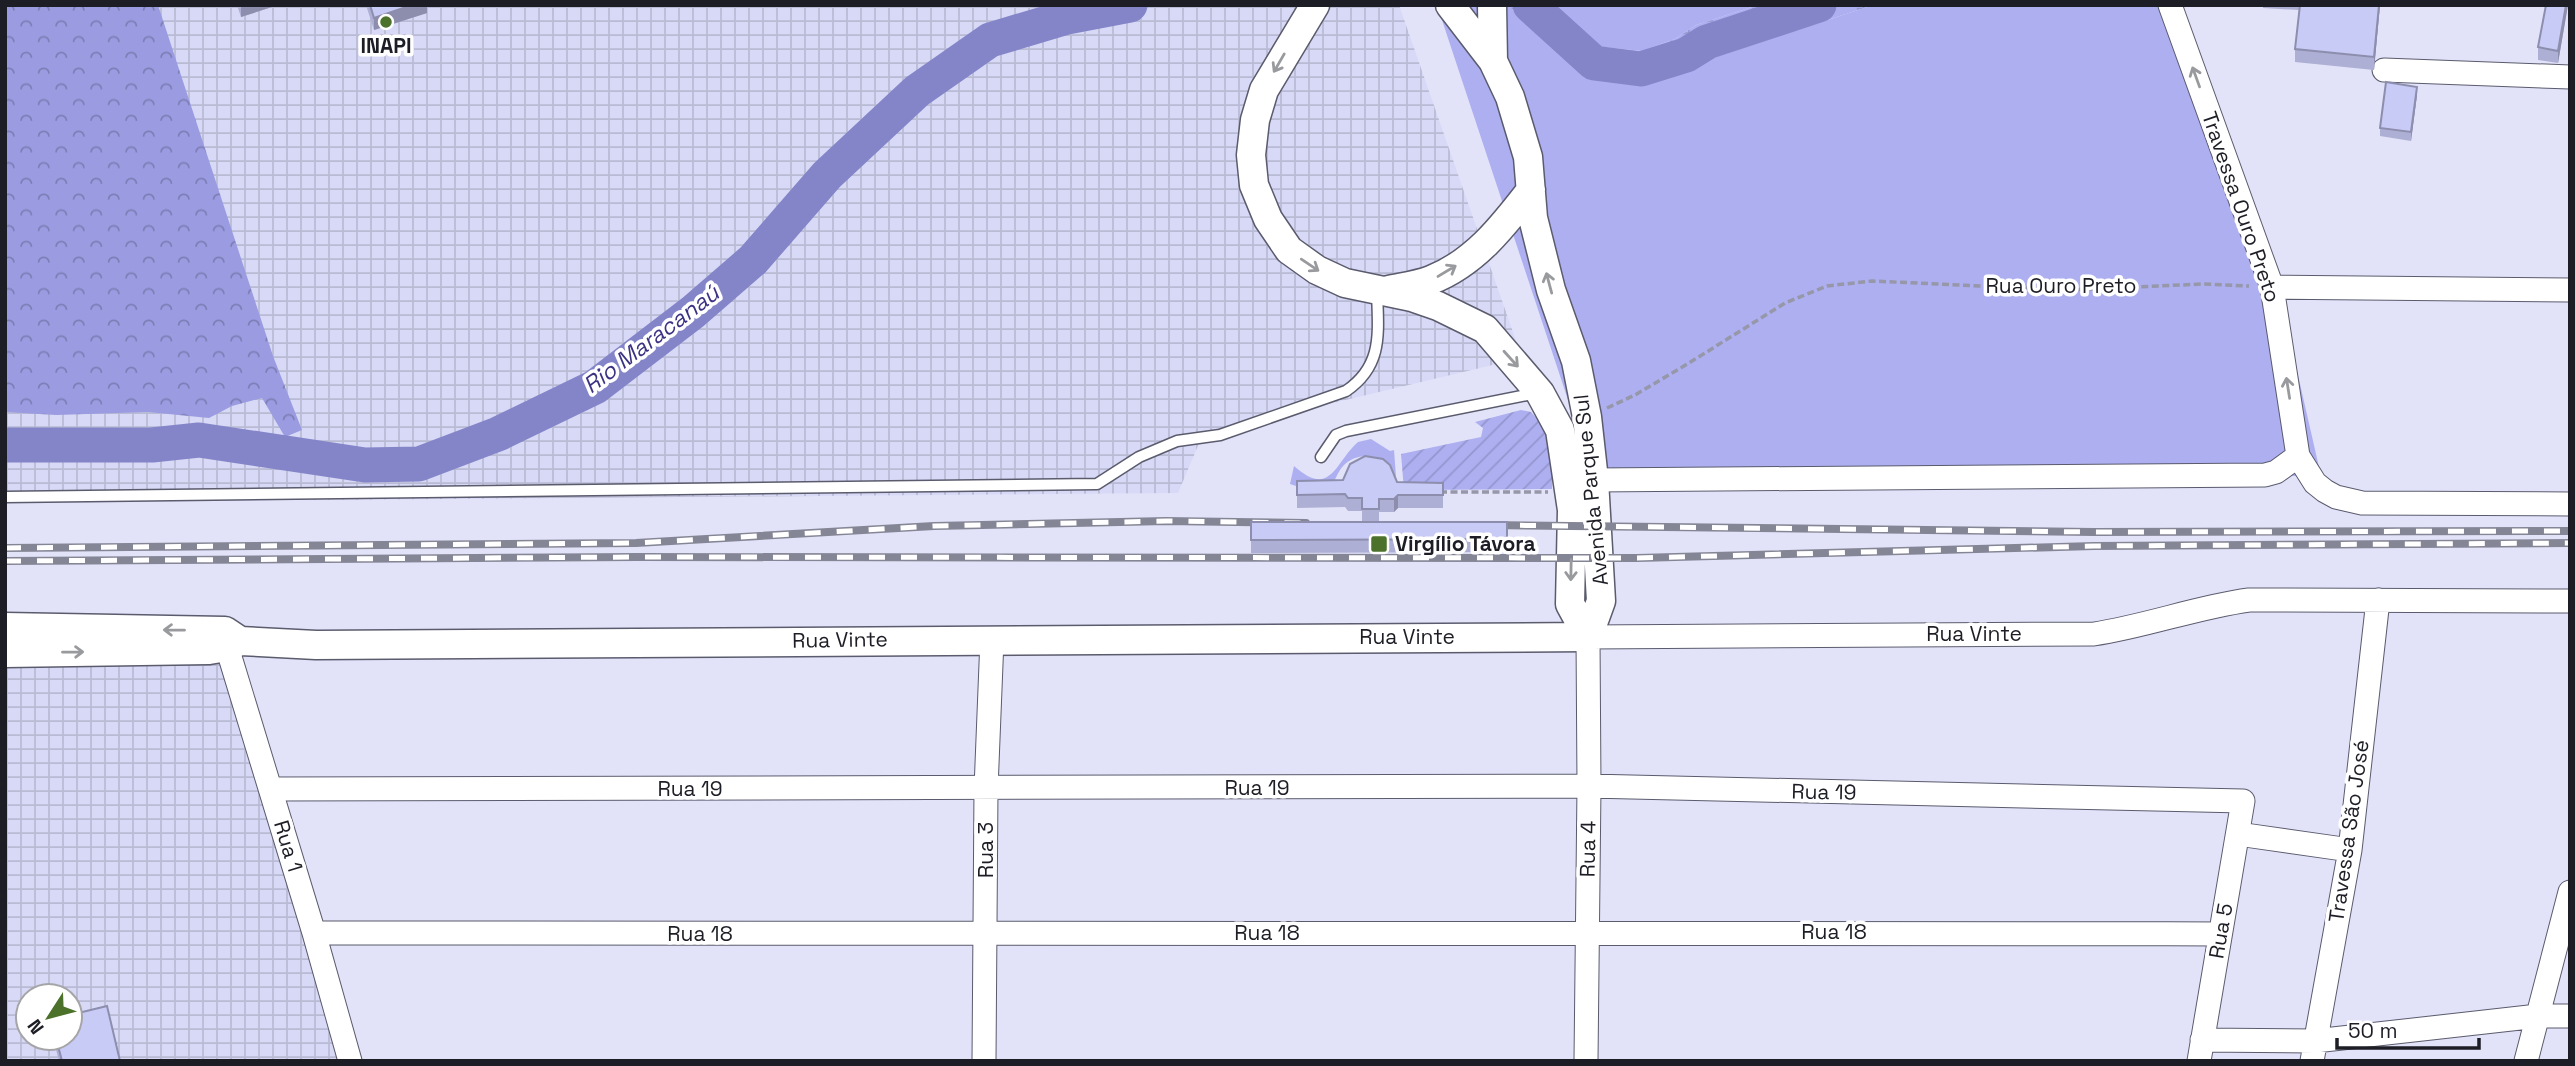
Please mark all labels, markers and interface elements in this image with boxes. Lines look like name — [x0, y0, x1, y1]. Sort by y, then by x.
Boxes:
marker: INAPI — [378, 14, 394, 30]
place label: INAPI — [360, 32, 412, 59]
one-way arrow — [1272, 53, 1286, 73]
one-way arrow — [2189, 67, 2201, 89]
street label: Travessa Ouro Preto — [2196, 108, 2287, 306]
one-way arrow — [1300, 258, 1319, 272]
one-way arrow — [1437, 263, 1457, 277]
one-way arrow — [1542, 272, 1555, 294]
street label: Rua Ouro Preto — [1986, 272, 2136, 299]
water label: Rio Maracanaú — [577, 278, 726, 400]
one-way arrow — [1503, 350, 1519, 368]
one-way arrow — [2281, 377, 2294, 400]
street label: Avenida Parque Sul — [1567, 393, 1614, 587]
place label: Virgílio Távora — [1395, 530, 1536, 557]
marker: Virgílio Távora — [1369, 534, 1389, 554]
one-way arrow — [1564, 558, 1577, 581]
street label: Rua Vinte — [1926, 620, 2022, 647]
one-way arrow — [163, 623, 186, 637]
street label: Rua Vinte — [1359, 623, 1455, 650]
street label: Rua Vinte — [792, 625, 888, 654]
one-way arrow — [62, 645, 85, 659]
street label: Travessa São José — [2322, 738, 2375, 924]
street label: Rua 19 — [1224, 774, 1290, 801]
street label: Rua 19 — [657, 775, 723, 802]
street label: Rua 19 — [1791, 777, 1857, 806]
street label: Rua 1 — [268, 817, 309, 875]
street label: Rua 4 — [1574, 820, 1601, 878]
street label: Rua 3 — [972, 822, 999, 878]
street label: Rua 5 — [2202, 901, 2239, 961]
street label: Rua 18 — [1801, 918, 1867, 945]
street label: Rua 18 — [1234, 919, 1300, 946]
street label: Rua 18 — [667, 920, 733, 947]
north arrow — [14, 982, 84, 1052]
scale bar — [2337, 1006, 2479, 1050]
text: N — [22, 1014, 50, 1039]
text: 50 m — [2348, 1017, 2398, 1044]

